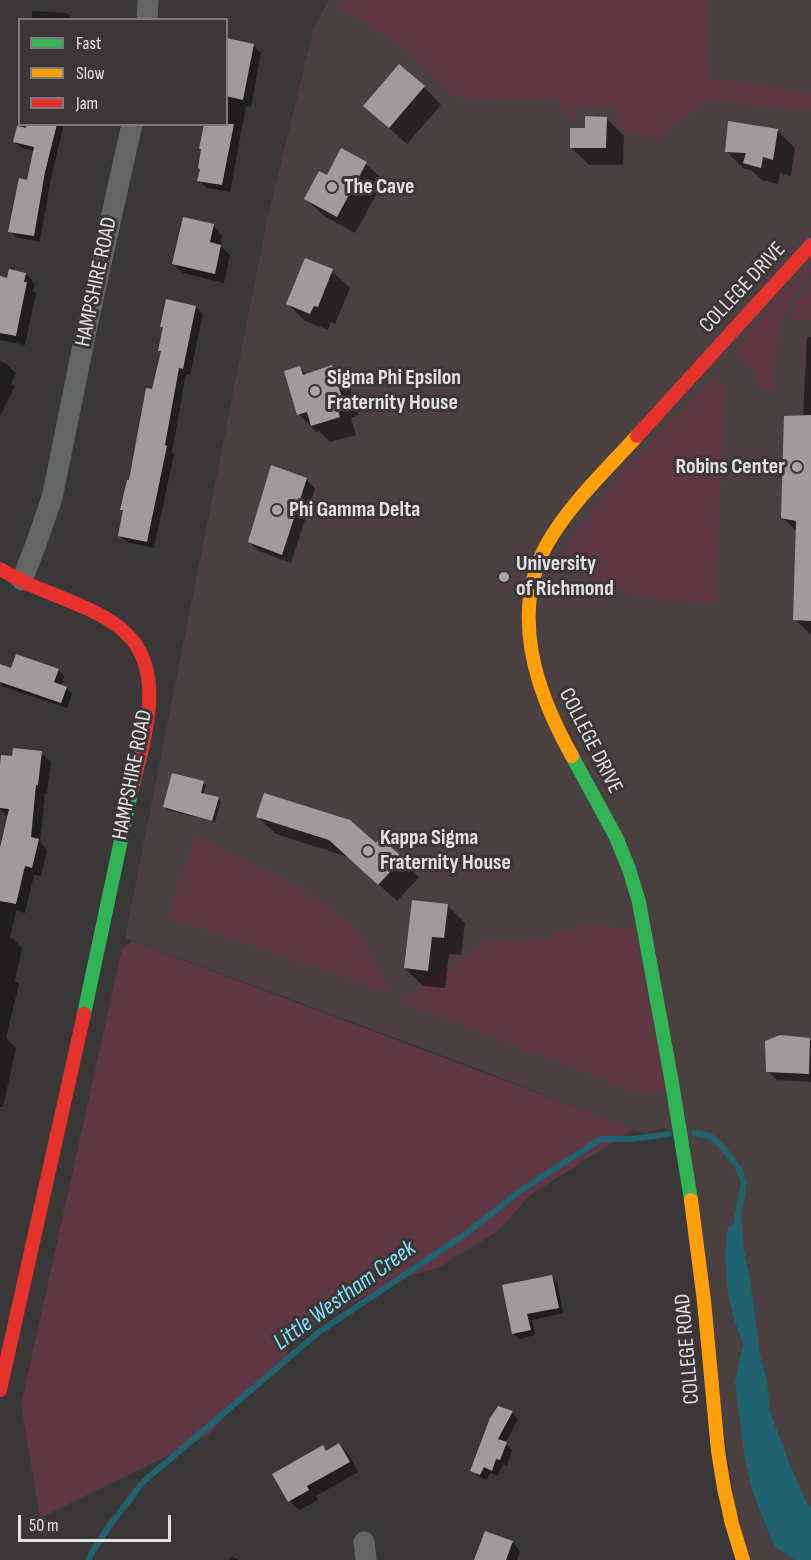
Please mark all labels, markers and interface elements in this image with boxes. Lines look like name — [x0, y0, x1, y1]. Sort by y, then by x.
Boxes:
legend — [18, 18, 228, 126]
text: Fast — [76, 33, 101, 54]
text: Slow — [76, 63, 105, 84]
text: Jam — [76, 93, 98, 114]
place label: The Cave — [344, 174, 414, 200]
marker: The Cave — [325, 180, 339, 194]
street label: HAMPSHIRE ROAD — [70, 215, 124, 349]
street label: COLLEGE DRIVE — [694, 237, 792, 339]
place label: Sigma Phi Epsilon Fraternity House — [327, 365, 461, 416]
marker: Sigma Phi Epsilon Fraternity House — [308, 384, 322, 398]
place label: Robins Center — [675, 454, 785, 480]
marker: Robins Center — [790, 460, 804, 474]
place label: Phi Gamma Delta — [289, 497, 420, 523]
marker: Phi Gamma Delta — [270, 503, 284, 517]
place label: University of Richmond — [516, 551, 614, 602]
marker: University of Richmond — [497, 570, 511, 584]
street label: COLLEGE DRIVE — [552, 684, 628, 798]
street label: HAMPSHIRE ROAD — [107, 708, 159, 842]
place label: Kappa Sigma Fraternity House — [380, 825, 511, 876]
marker: Kappa Sigma Fraternity House — [361, 844, 375, 858]
water label: Little Westham Creek — [268, 1235, 422, 1357]
street label: COLLEGE ROAD — [670, 1293, 706, 1405]
scale bar — [21, 1503, 174, 1541]
text: 50 m — [29, 1515, 59, 1536]

